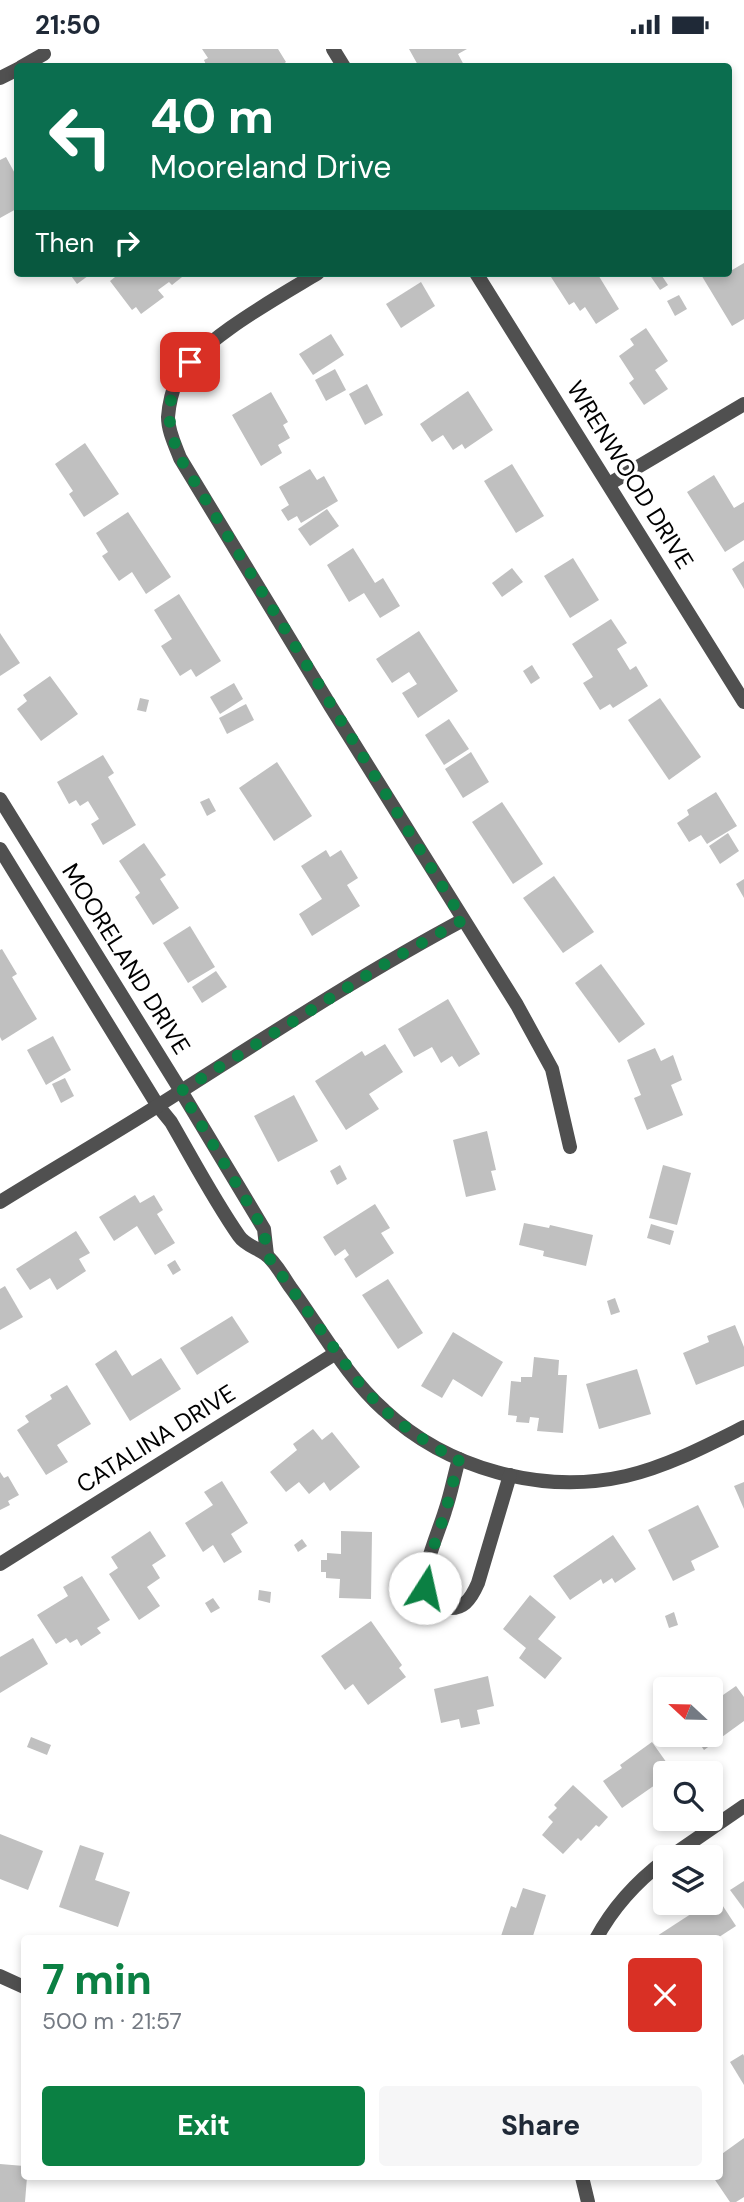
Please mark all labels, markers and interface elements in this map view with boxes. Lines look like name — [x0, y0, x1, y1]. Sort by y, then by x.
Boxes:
text: 21:50 — [35, 8, 101, 42]
text: 40 m — [150, 84, 274, 148]
icon: left — [35, 91, 126, 182]
text: Mooreland Drive — [150, 146, 392, 188]
icon: right — [108, 224, 146, 262]
text: Then — [35, 226, 94, 260]
pin — [160, 332, 220, 392]
icon: arrive — [171, 343, 209, 381]
street label: WRENWOOD DRIVE — [560, 375, 701, 575]
street label: MOORELAND DRIVE — [55, 858, 198, 1060]
street label: CATALINA DRIVE — [71, 1377, 241, 1500]
position arrow — [388, 1551, 462, 1625]
north arrow — [653, 1677, 723, 1747]
map controls — [653, 1677, 723, 1915]
button: search — [653, 1761, 723, 1831]
button: layers — [653, 1845, 723, 1915]
text: 7 min — [42, 1952, 152, 2007]
button: close — [628, 1958, 702, 2032]
text: 500 m · 21:57 — [42, 2006, 182, 2036]
button: Exit — [42, 2086, 365, 2166]
button: Share — [379, 2086, 702, 2166]

